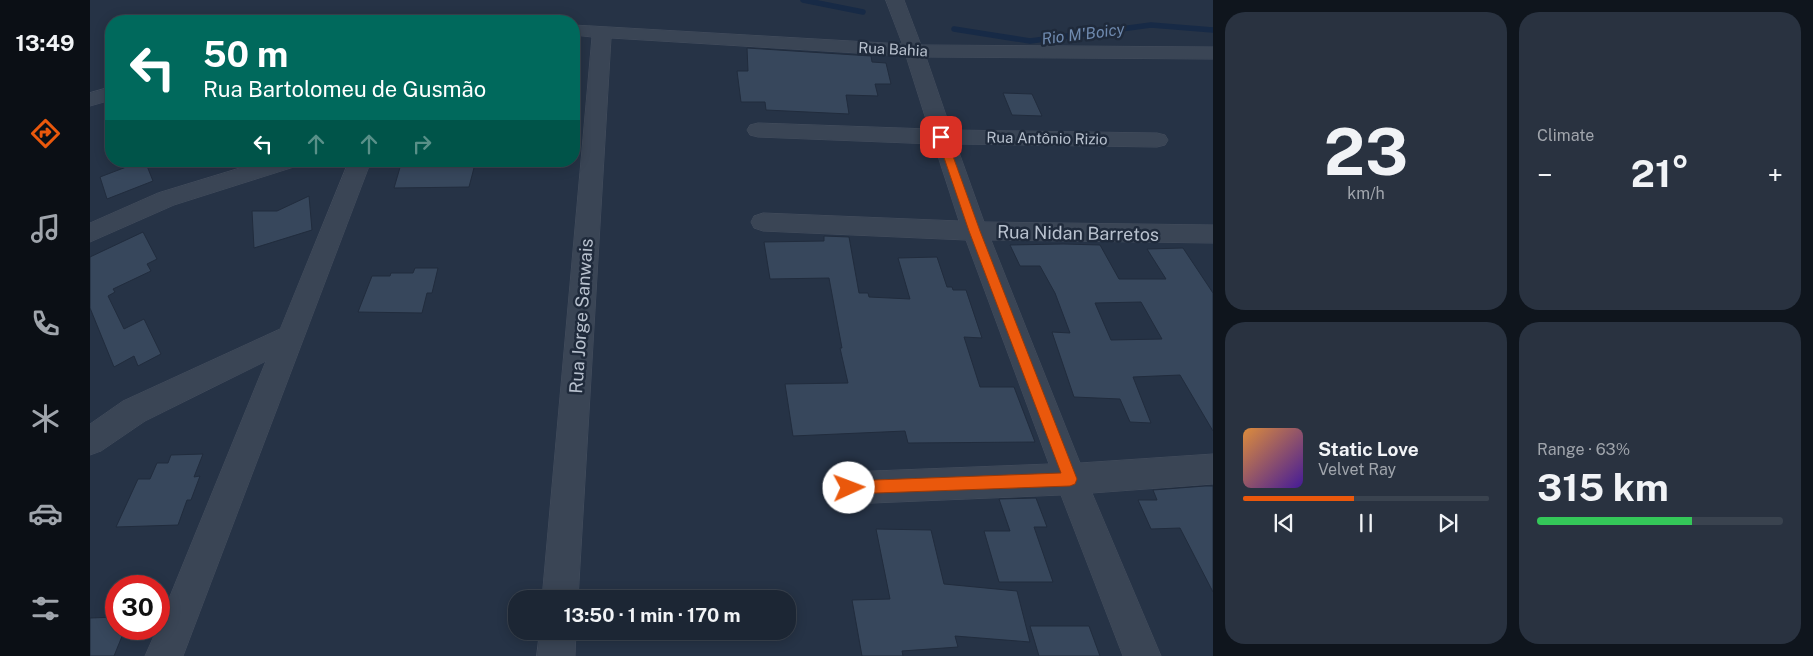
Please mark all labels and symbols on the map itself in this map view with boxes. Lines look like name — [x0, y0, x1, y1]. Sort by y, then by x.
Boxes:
water label: Rio M'Boicy — [1040, 19, 1126, 49]
street label: Rua Bahia — [858, 39, 928, 59]
pin — [920, 116, 962, 158]
street label: Rua Antônio Rizio — [986, 128, 1108, 148]
street label: Rua Nidan Barretos — [997, 221, 1159, 245]
street label: Rua Jorge Sanwais — [565, 238, 597, 394]
position arrow — [822, 461, 874, 513]
speed limit sign: 30 — [105, 575, 170, 640]

